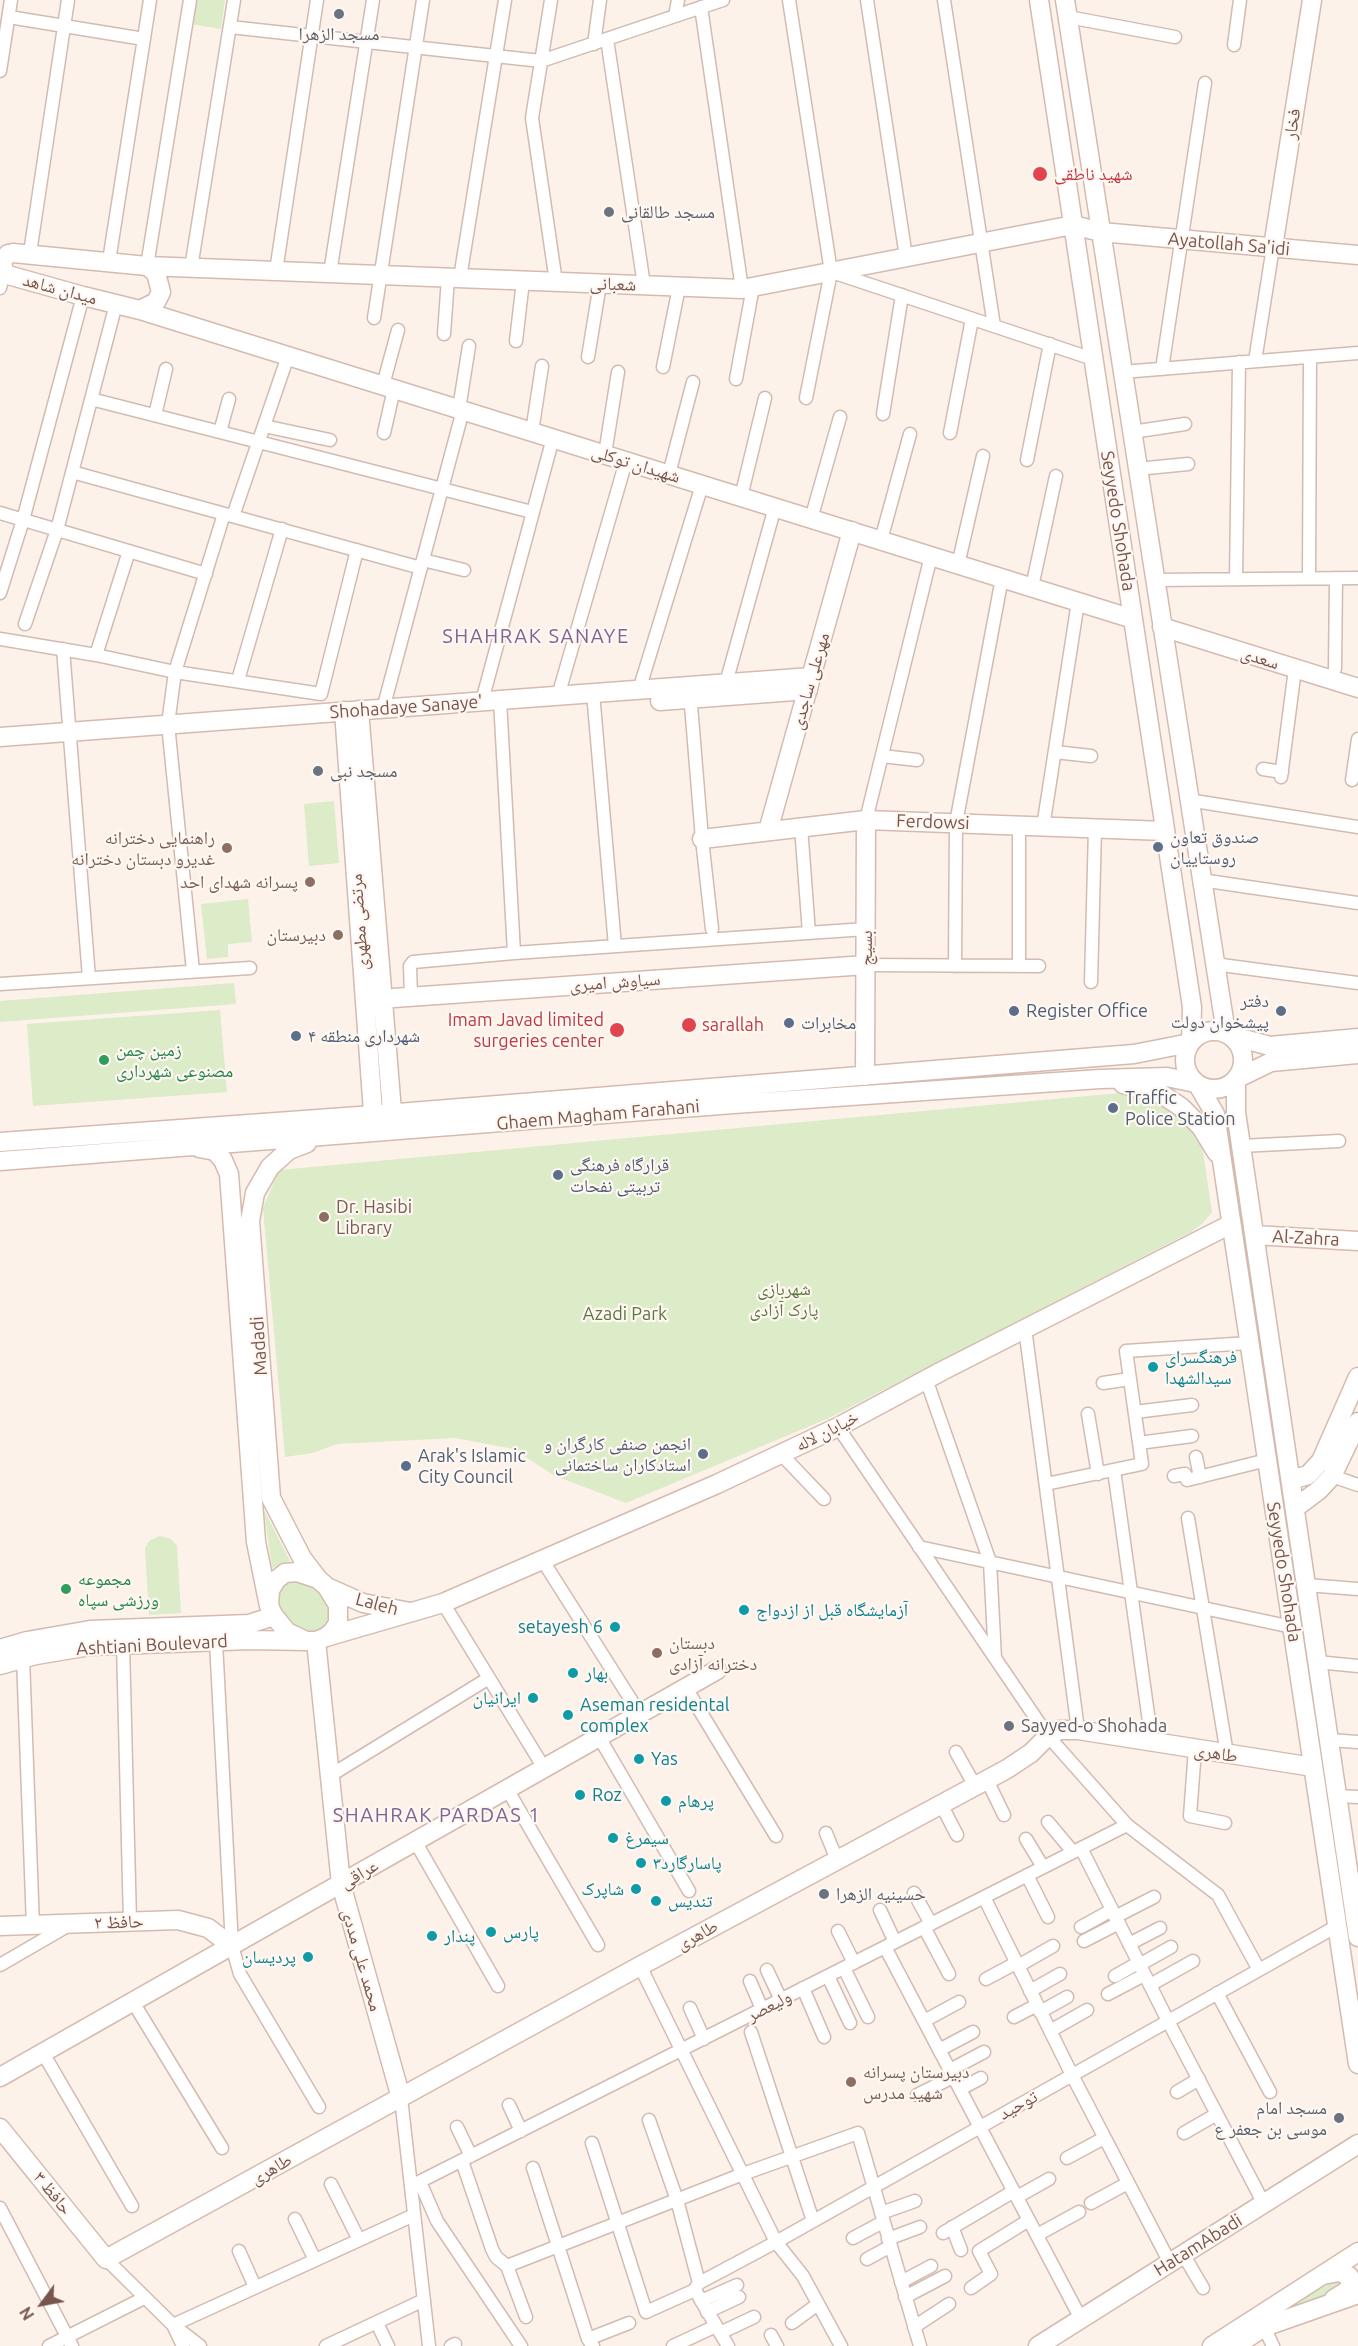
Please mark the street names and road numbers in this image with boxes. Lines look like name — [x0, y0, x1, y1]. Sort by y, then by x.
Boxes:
street label: فخار — [1279, 107, 1305, 141]
street label: Ayatollah Sa'idi — [1167, 228, 1291, 260]
street label: میدان شاهد — [20, 269, 100, 309]
street label: شعبانی — [589, 272, 637, 296]
street label: شهیدان توکلی — [589, 440, 683, 488]
street label: Seyyedo Shohada — [1096, 449, 1140, 593]
street label: مهرعلی ساجدی — [786, 630, 834, 732]
street label: سعدی — [1238, 642, 1282, 674]
street label: Shohadaye Sanaye' — [329, 691, 483, 723]
street label: Ferdowsi — [896, 810, 970, 834]
street label: مرتضی مطهری — [345, 873, 373, 971]
street label: بسیج — [855, 930, 877, 966]
street label: سیاوش امیری — [569, 968, 661, 996]
street label: Ghaem Magham Farahani — [496, 1095, 700, 1135]
street label: Al-Zahra — [1272, 1225, 1340, 1251]
street label: Madadi — [246, 1316, 272, 1376]
street label: خیابان لاله — [792, 1406, 862, 1456]
street label: Seyyedo Shohada — [1262, 1500, 1306, 1644]
street label: Laleh — [353, 1588, 401, 1620]
street label: Ashtiani Boulevard — [76, 1630, 228, 1660]
street label: طاهری — [1193, 1739, 1239, 1767]
street label: عراقی — [336, 1855, 382, 1893]
street label: محمد علی مددی — [337, 1906, 387, 2014]
street label: حافظ ۲ — [94, 1910, 144, 1934]
street label: طاهری — [673, 1915, 721, 1955]
street label: ولیعصر — [743, 1986, 795, 2026]
street label: توحید — [995, 2086, 1041, 2124]
street label: طاهری — [247, 2149, 295, 2189]
street label: حافظ ۳ — [29, 2167, 77, 2219]
street label: HatamAbadi — [1150, 2209, 1246, 2281]

